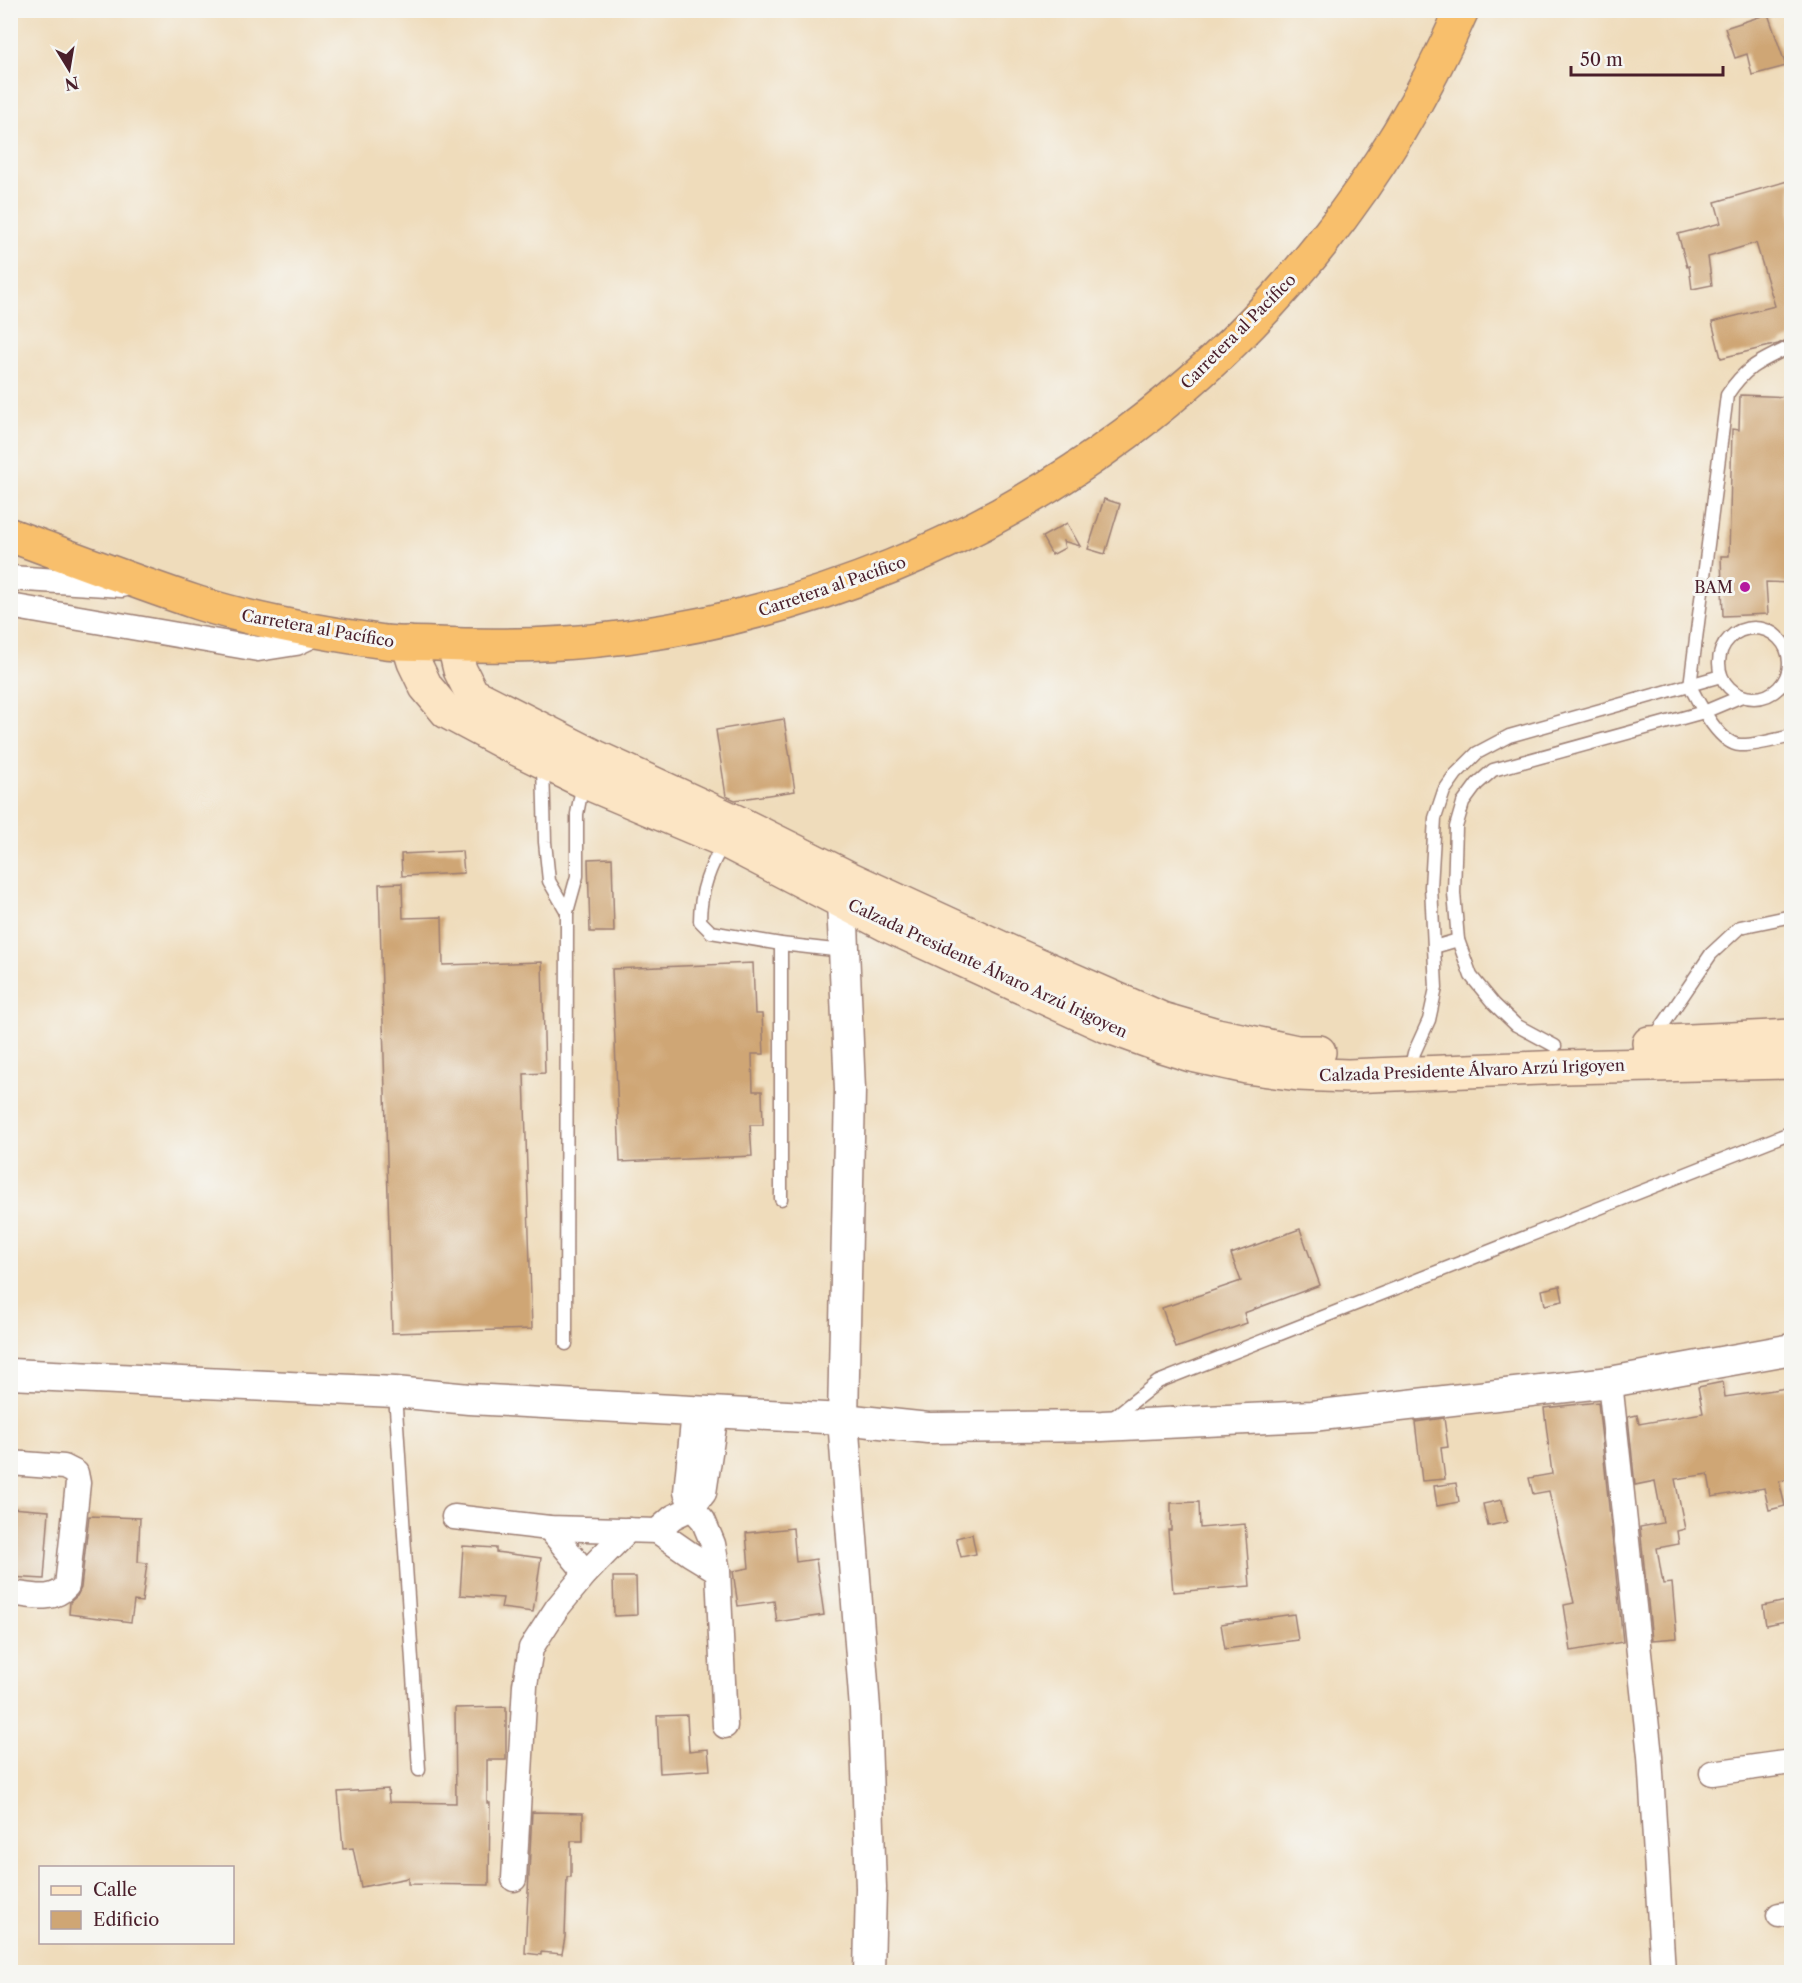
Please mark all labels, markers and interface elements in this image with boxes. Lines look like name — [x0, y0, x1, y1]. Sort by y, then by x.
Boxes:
north arrow — [39, 39, 99, 99]
scale bar — [1571, 39, 1722, 77]
text: 50 m — [1580, 49, 1623, 71]
text: N — [63, 73, 81, 95]
street label: Carretera al Pacífico — [1176, 269, 1300, 393]
street label: Carretera al Pacífico — [756, 551, 909, 621]
place label: BAM — [1694, 577, 1733, 597]
marker: BAM — [1738, 580, 1752, 594]
street label: Carretera al Pacífico — [240, 605, 396, 651]
street label: Calzada Presidente Álvaro Arzú Irigoyen — [845, 894, 1131, 1042]
street label: Calzada Presidente Álvaro Arzú Irigoyen — [1319, 1055, 1625, 1085]
legend — [39, 1866, 234, 1944]
text: Calle — [93, 1879, 137, 1901]
text: Edificio — [93, 1909, 159, 1931]

